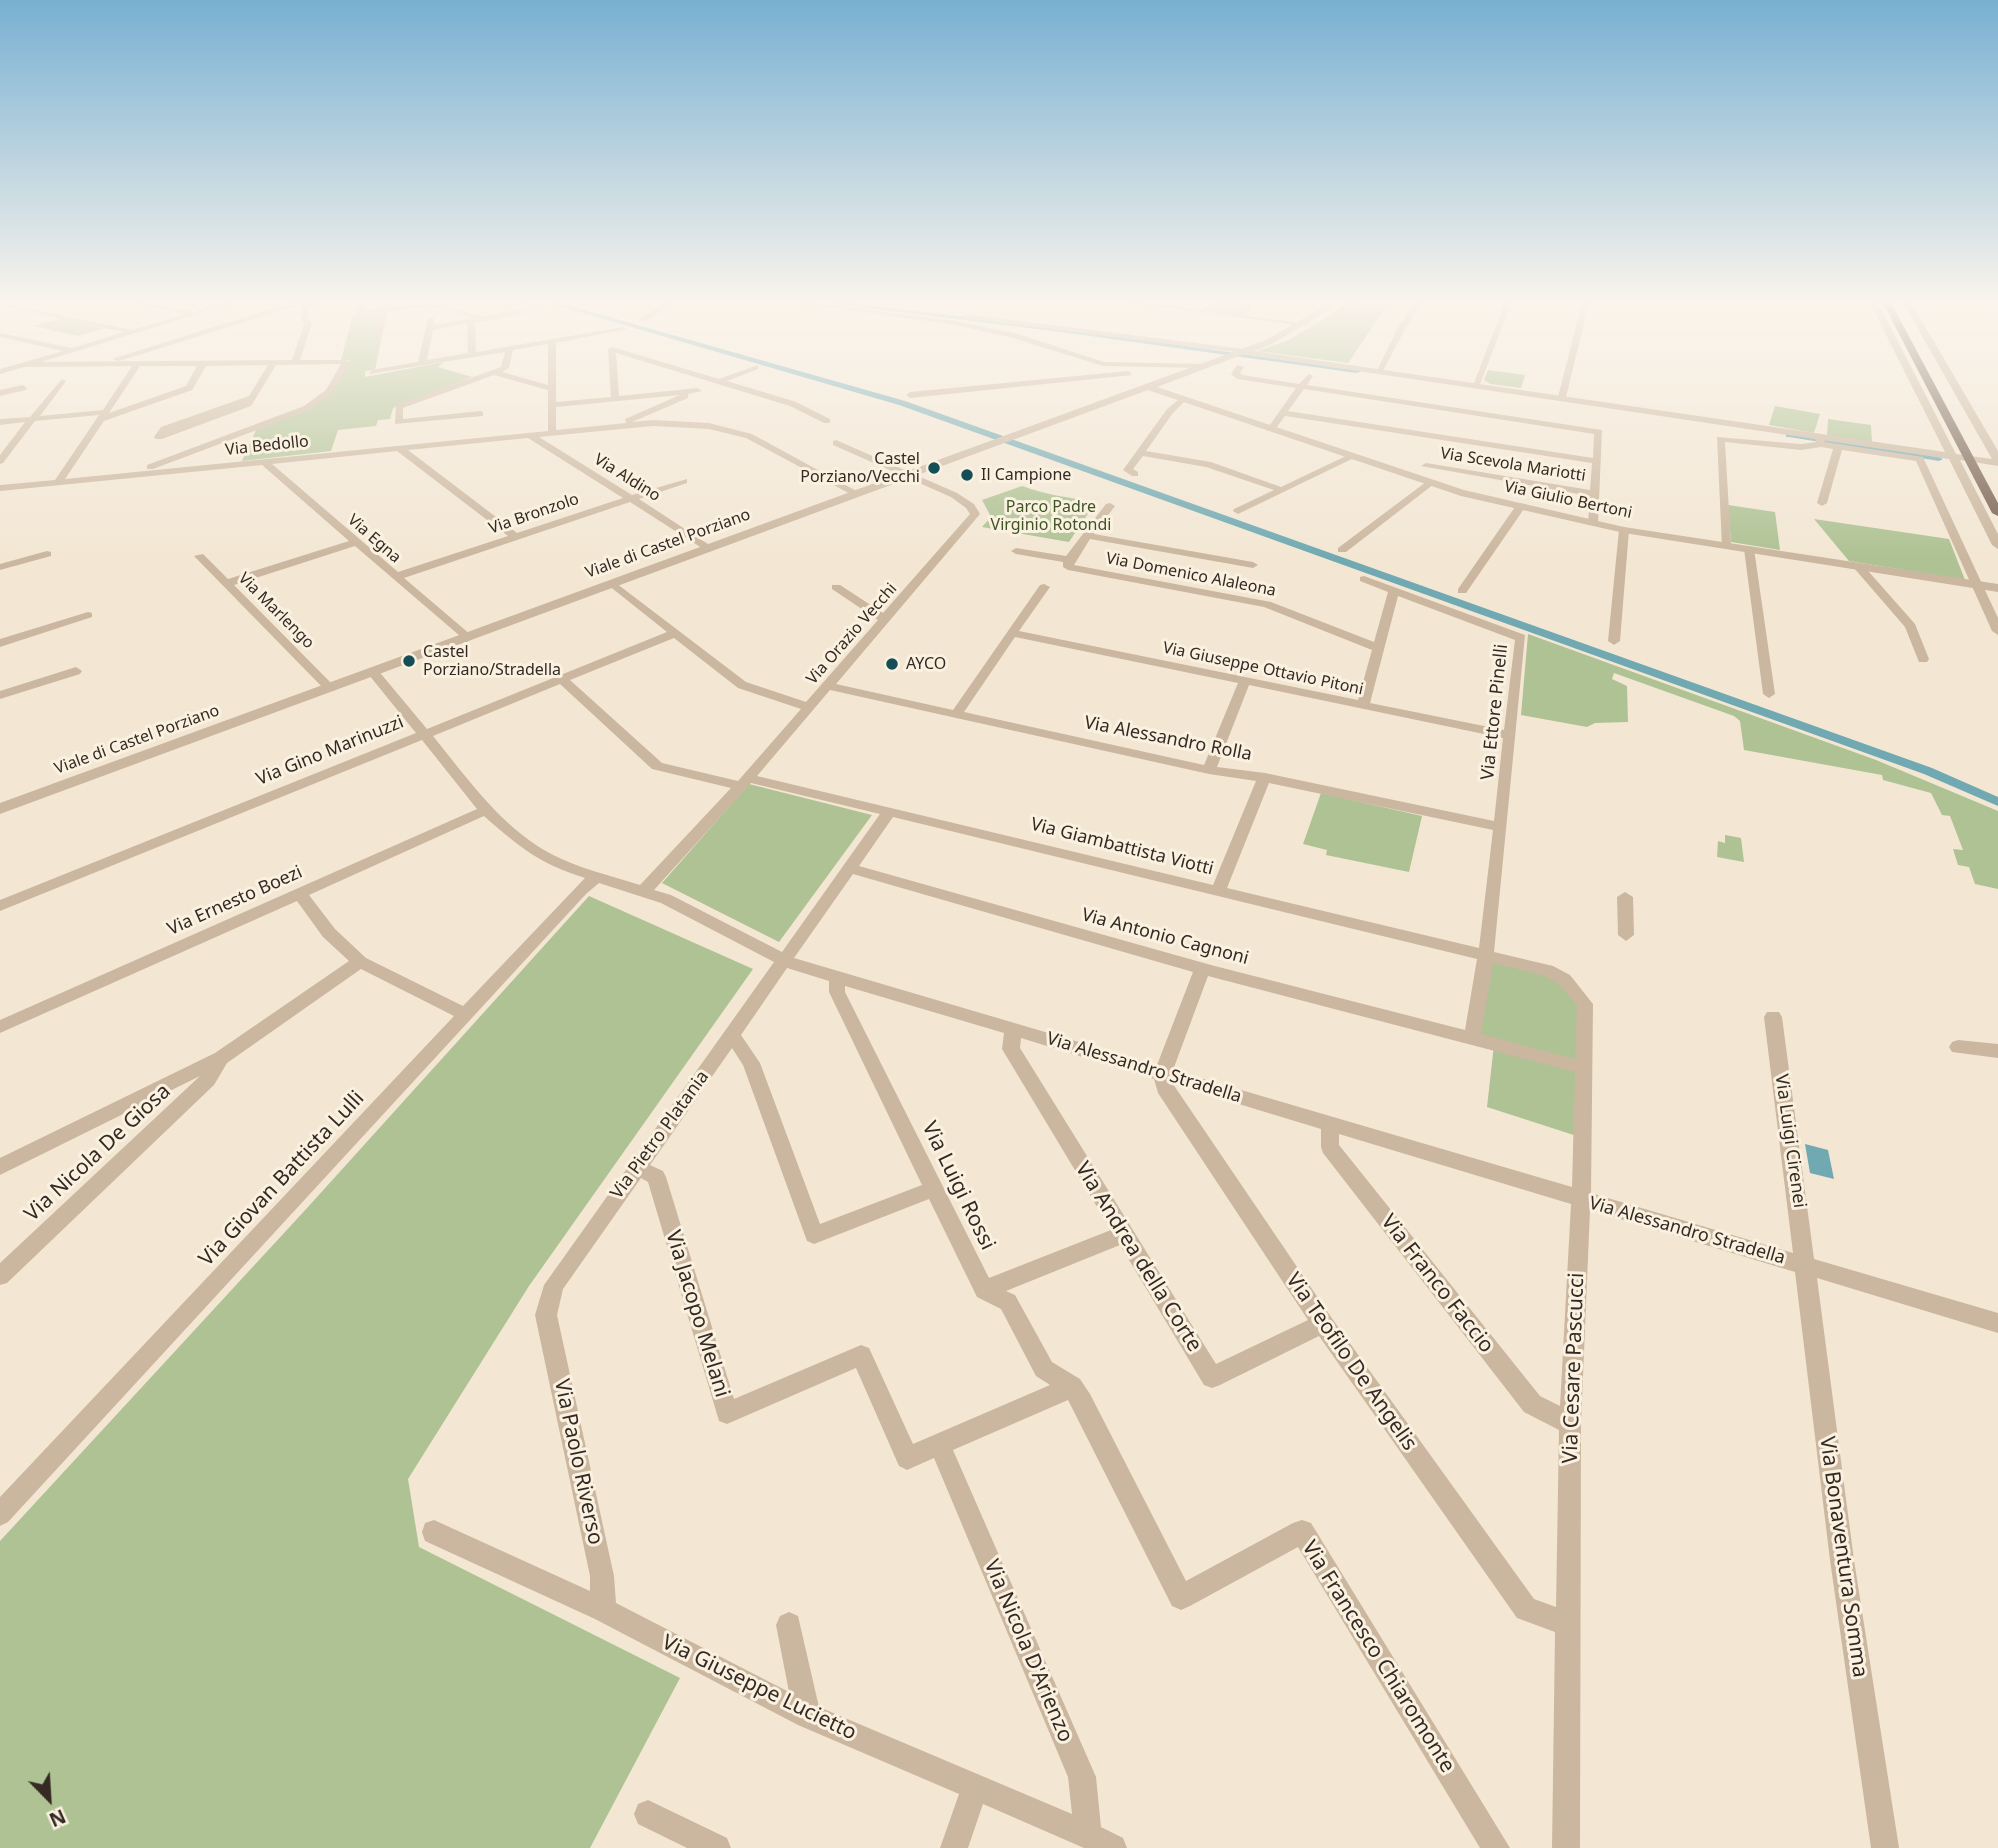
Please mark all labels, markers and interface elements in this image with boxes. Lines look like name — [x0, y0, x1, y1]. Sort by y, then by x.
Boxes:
street label: Via Bedollo — [224, 432, 310, 460]
street label: Via Scevola Mariotti — [1439, 444, 1587, 486]
place label: Castel Porziano/Vecchi — [800, 449, 920, 487]
street label: Via Aldino — [590, 450, 664, 506]
marker: Castel Porziano/Vecchi — [926, 460, 942, 476]
place label: Il Campione — [981, 465, 1071, 485]
marker: Il Campione — [959, 467, 975, 483]
street label: Via Giulio Bertoni — [1502, 477, 1634, 523]
street label: Via Bronzolo — [486, 490, 582, 538]
park label: Parco Padre Virginio Rotondi — [991, 497, 1111, 535]
street label: Viale di Castel Porziano — [583, 505, 753, 583]
street label: Via Egna — [343, 511, 405, 567]
street label: Via Domenico Alaleona — [1104, 549, 1278, 601]
street label: Via Marlengo — [234, 569, 318, 653]
street label: Via Orazio Vecchi — [803, 579, 901, 689]
street label: Via Giuseppe Ottavio Pitoni — [1161, 638, 1365, 700]
place label: Castel Porziano/Stradella — [423, 642, 561, 680]
street label: Via Ettore Pinelli — [1477, 643, 1513, 781]
marker: Castel Porziano/Stradella — [401, 653, 417, 669]
place label: AYCO — [906, 654, 946, 674]
marker: AYCO — [884, 656, 900, 672]
street label: Viale di Castel Porziano — [52, 701, 222, 779]
street label: Via Gino Marinuzzi — [253, 712, 407, 790]
street label: Via Alessandro Rolla — [1082, 712, 1254, 766]
street label: Via Giambattista Viotti — [1028, 814, 1216, 880]
street label: Via Ernesto Boezi — [164, 862, 306, 940]
street label: Via Antonio Cagnoni — [1079, 904, 1251, 970]
street label: Via Alessandro Stradella — [1044, 1028, 1244, 1108]
street label: Via Pietro Platania — [606, 1067, 714, 1203]
street label: Via Luigi Cirenei — [1770, 1073, 1810, 1209]
street label: Via Nicola De Giosa — [20, 1079, 176, 1227]
street label: Via Giovan Battista Lulli — [194, 1086, 370, 1272]
street label: Via Luigi Rossi — [916, 1118, 1000, 1254]
street label: Via Andrea della Corte — [1069, 1158, 1207, 1356]
street label: Via Alessandro Stradella — [1587, 1193, 1787, 1269]
street label: Via Franco Faccio — [1375, 1210, 1499, 1358]
street label: Via Jacopo Melani — [660, 1228, 734, 1400]
street label: Via Teofilo De Angelis — [1280, 1268, 1422, 1456]
street label: Via Cesare Pascucci — [1558, 1272, 1590, 1464]
street label: Via Paolo Riverso — [548, 1377, 608, 1547]
street label: Via Bonaventura Somma — [1814, 1435, 1872, 1679]
street label: Via Francesco Chiaromonte — [1296, 1536, 1460, 1778]
street label: Via Nicola D'Arienzo — [978, 1556, 1078, 1746]
street label: Via Giuseppe Lucietto — [658, 1630, 860, 1746]
north arrow — [14, 1764, 84, 1834]
text: N — [45, 1803, 70, 1833]

